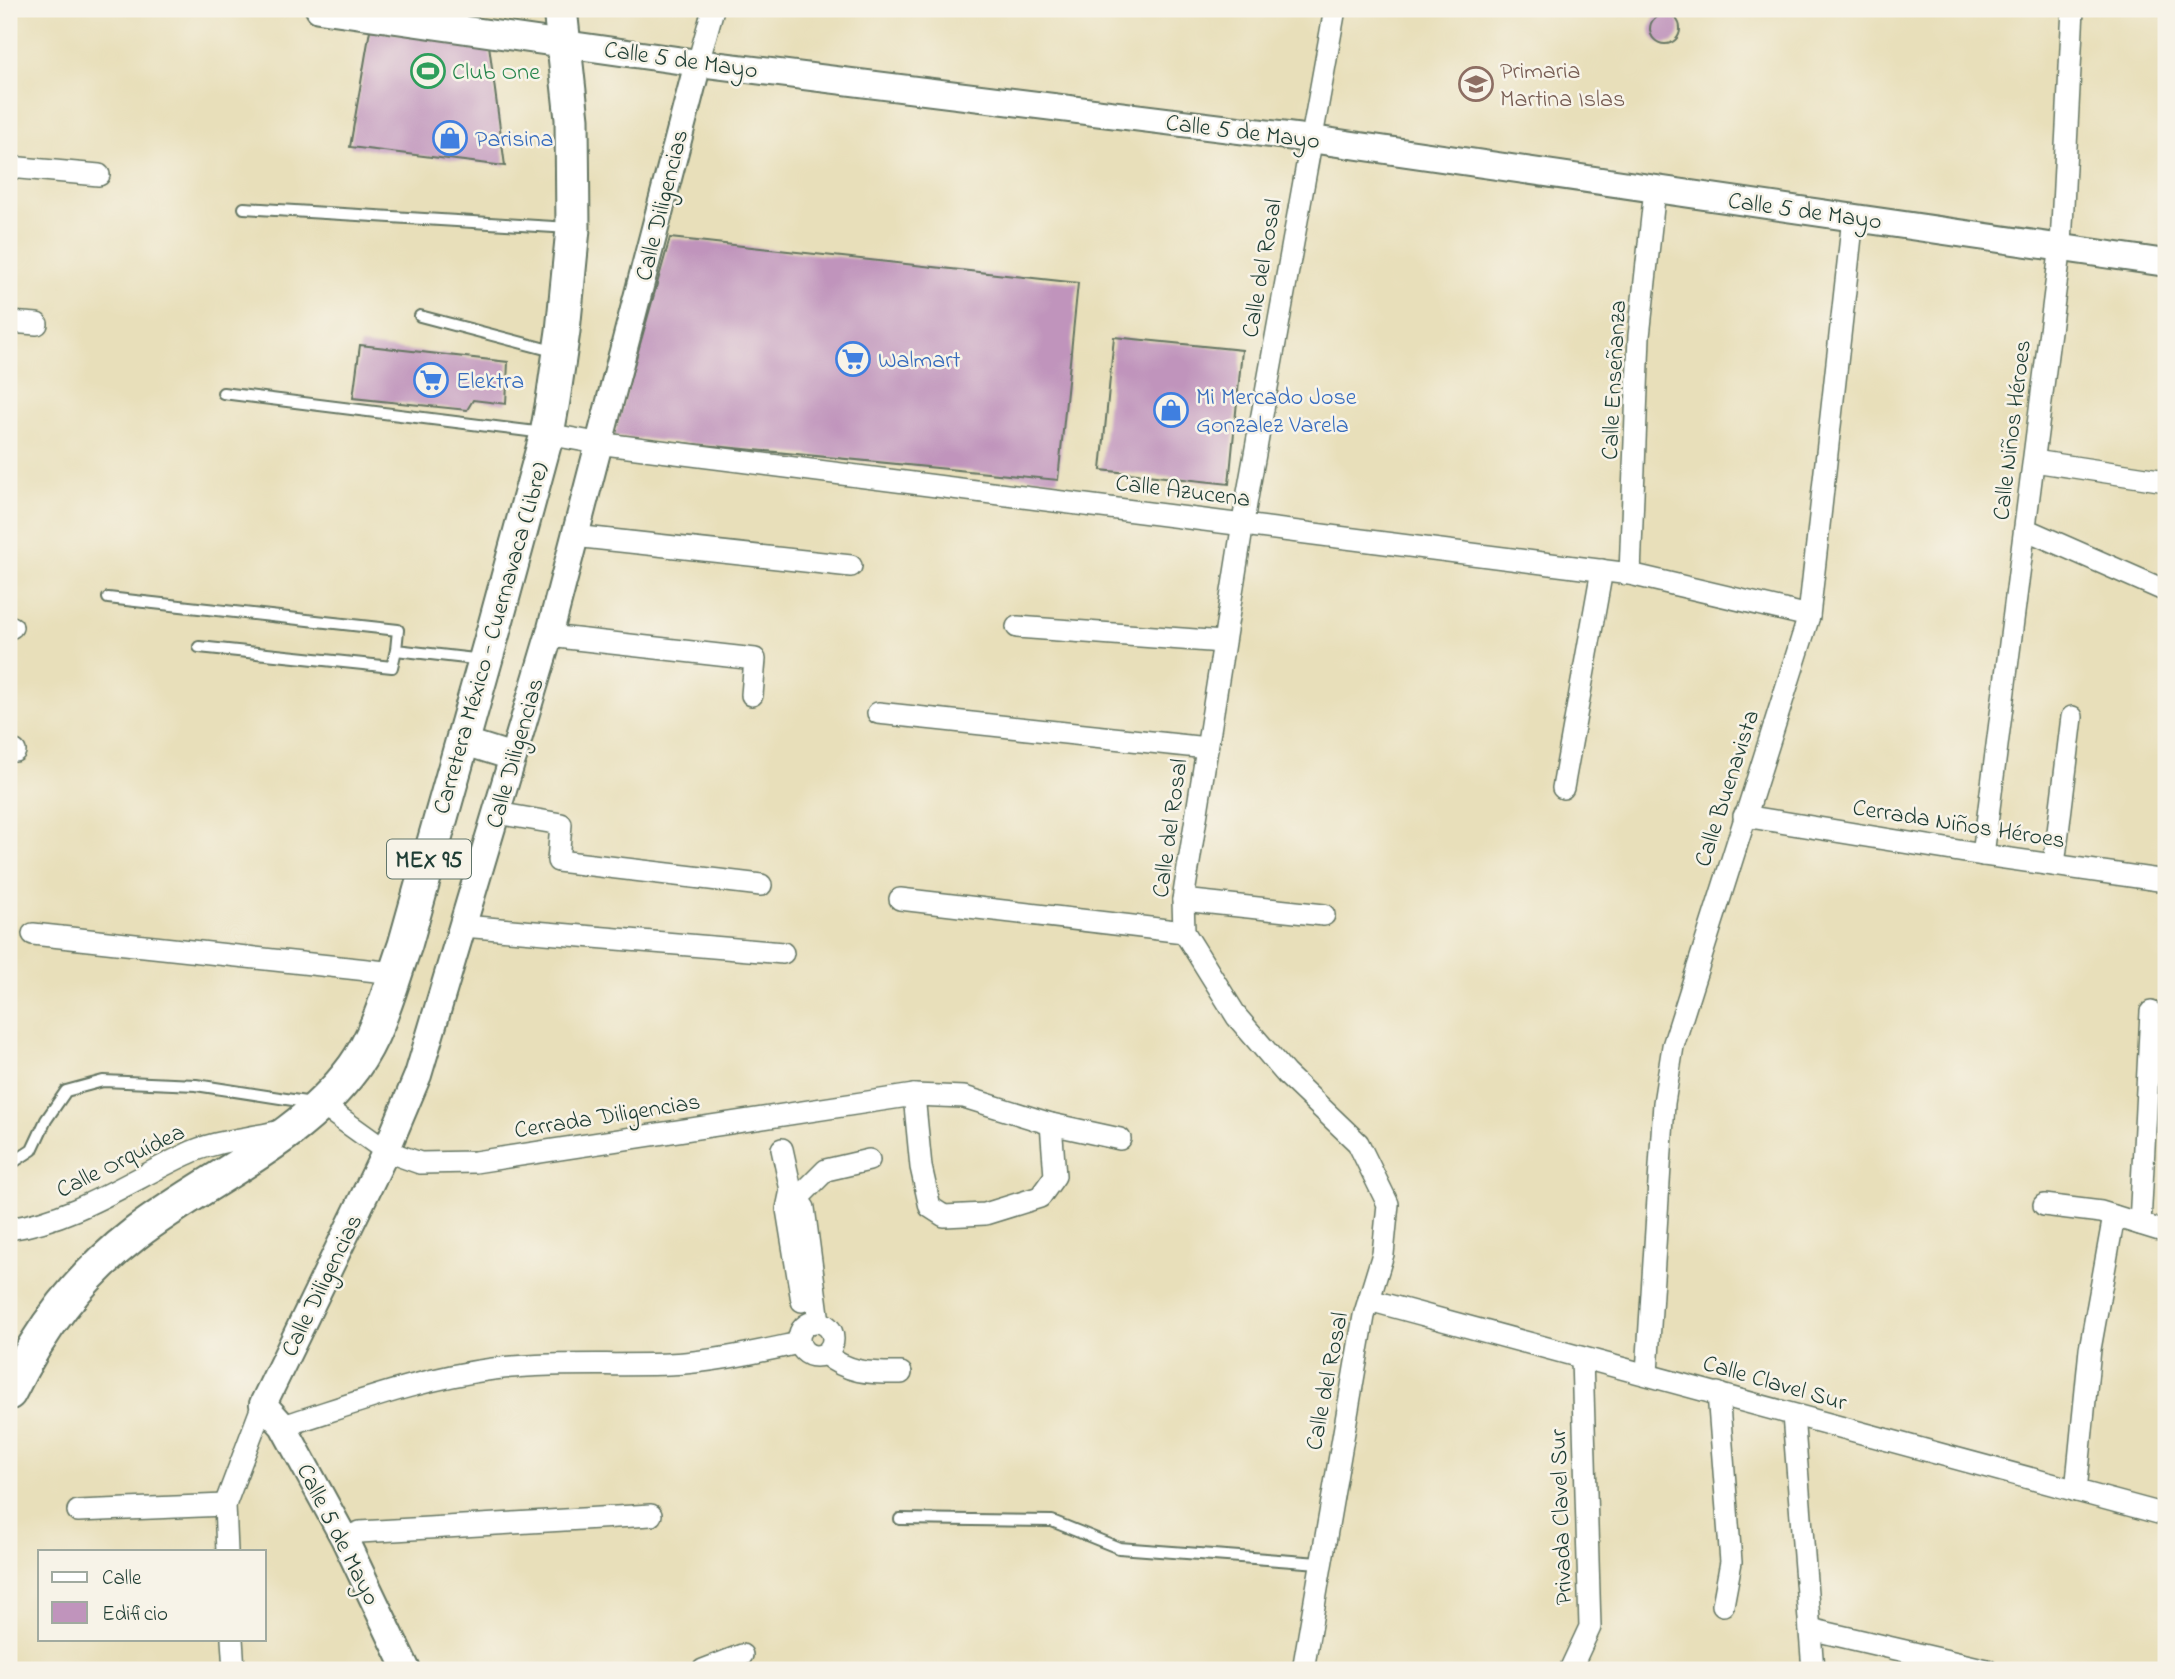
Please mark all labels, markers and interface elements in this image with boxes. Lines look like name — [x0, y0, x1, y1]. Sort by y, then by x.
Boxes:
street label: Calle 5 de Mayo — [601, 33, 760, 91]
sports icon: Club One — [409, 52, 447, 90]
place label: Primaria Martina Islas — [1500, 55, 1625, 118]
place label: Club One — [452, 56, 540, 91]
school or university icon: Primaria Martina Islas — [1457, 65, 1495, 103]
street label: Calle 5 de Mayo — [1164, 107, 1322, 161]
shop icon: Parisina — [431, 119, 469, 157]
place label: Parisina — [475, 123, 554, 158]
street label: Calle Diligencias — [628, 126, 699, 285]
street label: Calle 5 de Mayo — [1725, 184, 1884, 242]
street label: Calle del Rosal — [1234, 196, 1293, 341]
street label: Calle Enseñanza — [1594, 299, 1637, 461]
street label: Calle Niños Héroes — [1985, 338, 2042, 523]
supermarket icon: Walmart — [834, 340, 872, 378]
place label: Walmart — [878, 344, 961, 379]
supermarket icon: Elektra — [412, 361, 450, 399]
place label: Elektra — [456, 365, 524, 400]
place label: Mi Mercado Jose Gonzalez Varela — [1196, 381, 1357, 444]
shop icon: Mi Mercado Jose Gonzalez Varela — [1152, 391, 1190, 429]
street label: Carretera México - Cuernavaca (Libre) — [425, 459, 559, 819]
street label: Calle Azucena — [1113, 467, 1252, 518]
street label: Calle Diligencias — [478, 674, 555, 833]
street label: Calle Buenavista — [1687, 706, 1770, 872]
street label: Calle del Rosal — [1144, 757, 1199, 900]
street label: Cerrada Niños Héroes — [1850, 791, 2067, 860]
road number: MEX 95 — [387, 839, 471, 878]
street label: Cerrada Diligencias — [512, 1085, 703, 1149]
street label: Calle Orquídea — [51, 1116, 191, 1209]
street label: Calle Diligencias — [274, 1209, 373, 1363]
street label: Calle del Rosal — [1298, 1309, 1359, 1454]
street label: Calle Clavel Sur — [1698, 1347, 1851, 1422]
street label: Privada Clavel Sur — [1542, 1428, 1583, 1606]
street label: Calle 5 de Mayo — [285, 1458, 388, 1613]
legend — [38, 1550, 266, 1640]
text: Calle — [102, 1564, 142, 1594]
text: Edificio — [102, 1600, 168, 1630]

